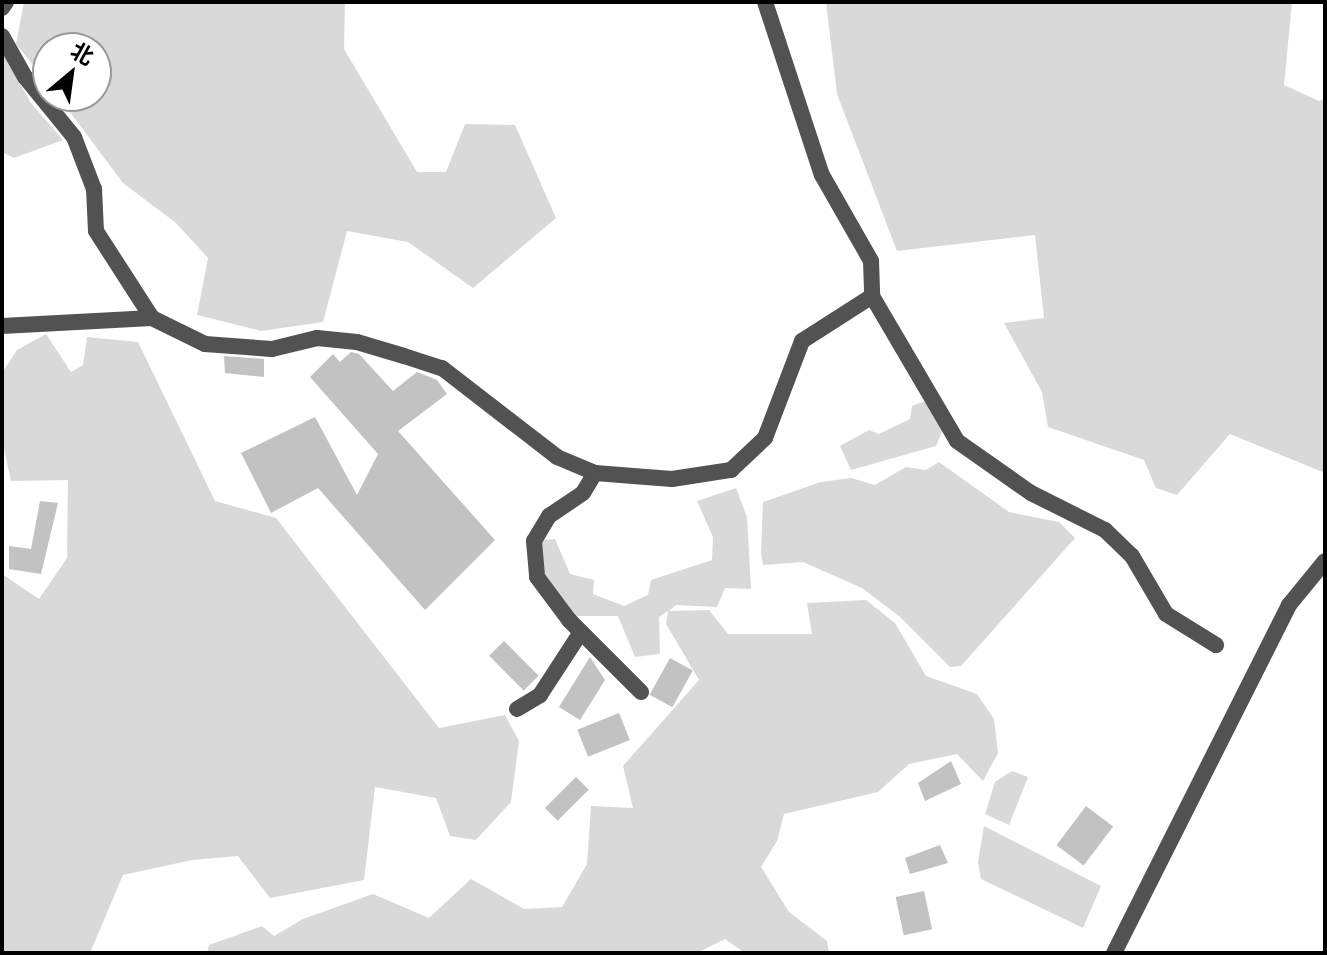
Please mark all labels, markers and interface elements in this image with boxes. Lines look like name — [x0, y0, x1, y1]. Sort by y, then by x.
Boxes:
north arrow — [32, 32, 112, 112]
text: 北 — [66, 34, 100, 71]

